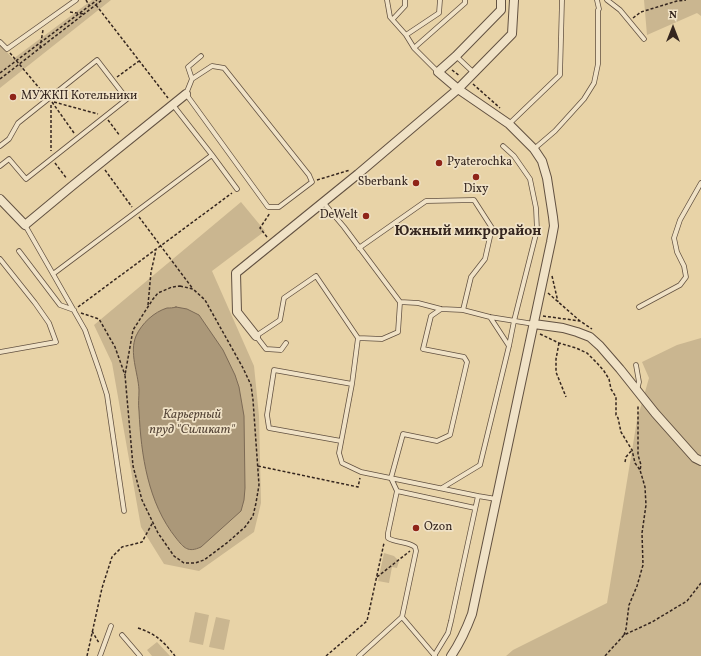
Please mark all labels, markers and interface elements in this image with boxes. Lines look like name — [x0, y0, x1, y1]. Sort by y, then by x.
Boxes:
north arrow — [653, 8, 693, 48]
text: N — [669, 8, 677, 23]
place label: МУЖКП Котельники — [21, 90, 137, 104]
marker: МУЖКП Котельники — [8, 92, 18, 102]
place label: Pyaterochka — [447, 156, 512, 170]
marker: Pyaterochka — [434, 158, 444, 168]
marker: Dixy — [471, 172, 481, 182]
place label: Sberbank — [358, 176, 408, 190]
marker: Sberbank — [411, 178, 421, 188]
place label: Dixy — [463, 183, 489, 197]
place label: DeWelt — [320, 209, 358, 223]
marker: DeWelt — [361, 211, 371, 221]
district label: Южный микрорайон — [395, 224, 541, 240]
water label: Карьерный пруд "Силикат" — [149, 408, 235, 439]
place label: Ozon — [424, 521, 452, 535]
marker: Ozon — [411, 523, 421, 533]

